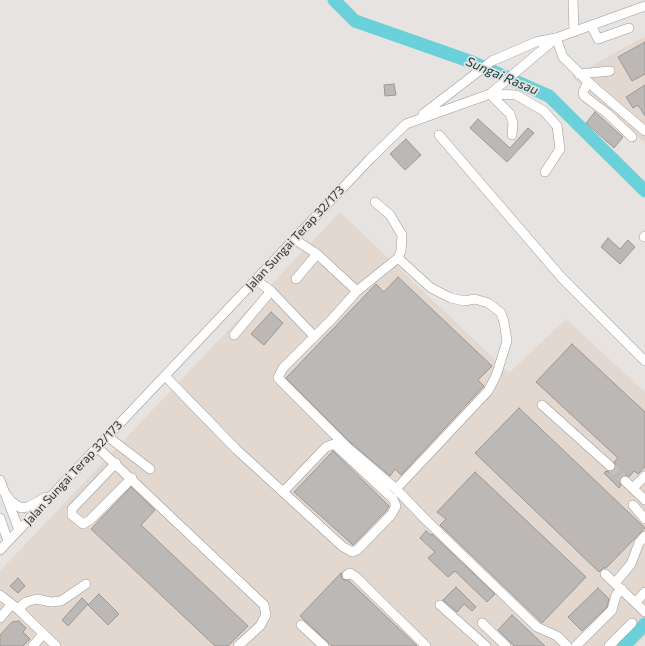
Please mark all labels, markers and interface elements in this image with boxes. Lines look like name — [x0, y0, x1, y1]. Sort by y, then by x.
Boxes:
water label: Sungai Rasau — [463, 54, 541, 98]
street label: Jalan Sungai Terap 32/173 — [243, 183, 347, 293]
street label: Jalan Sungai Terap 32/173 — [21, 418, 125, 528]

